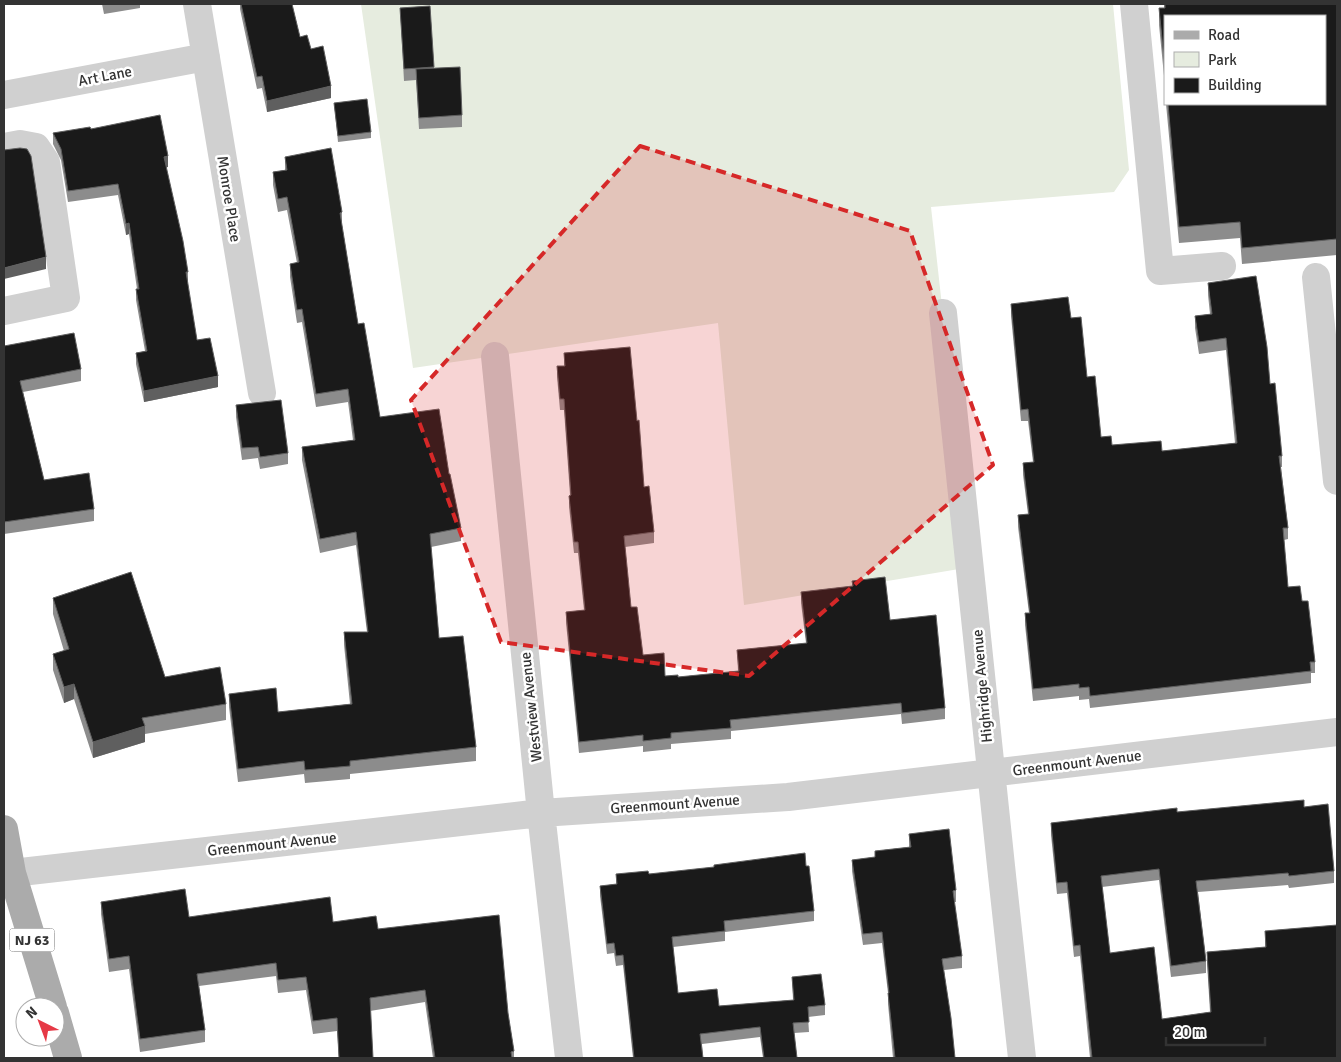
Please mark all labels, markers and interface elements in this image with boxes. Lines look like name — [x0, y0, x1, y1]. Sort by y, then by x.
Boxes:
legend — [1164, 15, 1326, 105]
text: Road — [1208, 26, 1240, 44]
text: Park — [1208, 51, 1237, 69]
street label: Art Lane — [77, 62, 133, 90]
text: Building — [1208, 76, 1262, 94]
street label: Monroe Place — [213, 155, 245, 243]
street label: Highridge Avenue — [968, 629, 996, 743]
street label: Westview Avenue — [516, 651, 546, 763]
street label: Greenmount Avenue — [1012, 746, 1142, 780]
street label: Greenmount Avenue — [610, 790, 740, 818]
street label: Greenmount Avenue — [207, 828, 337, 860]
road number: NJ 63 — [10, 928, 54, 952]
north arrow — [15, 997, 65, 1047]
text: N — [22, 1003, 41, 1022]
scale bar — [1166, 1014, 1265, 1046]
text: 20 m — [1174, 1023, 1205, 1041]

